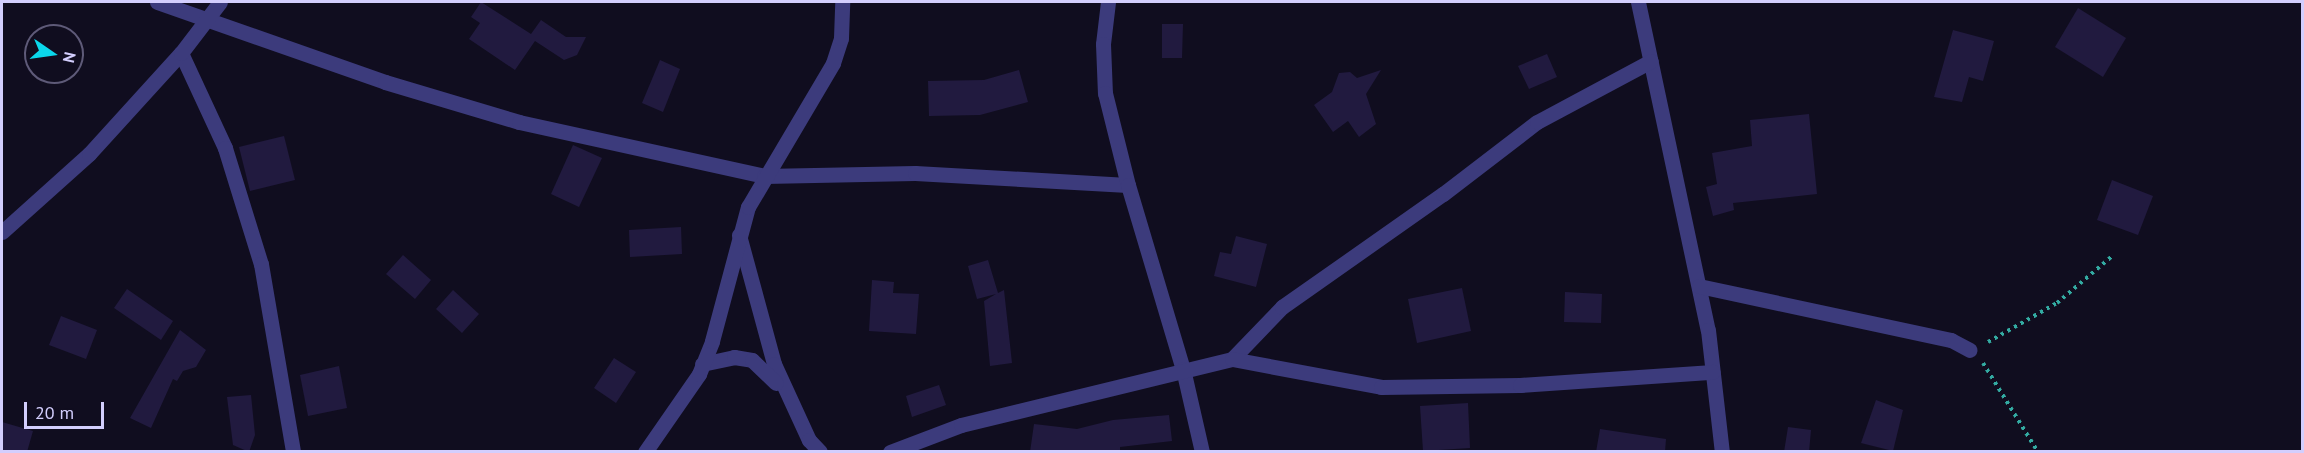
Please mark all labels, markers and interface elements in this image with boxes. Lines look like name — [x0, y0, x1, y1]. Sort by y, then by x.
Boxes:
north arrow — [24, 24, 84, 84]
text: N — [59, 50, 81, 65]
scale bar — [27, 390, 106, 428]
text: 20 m — [35, 401, 74, 424]

